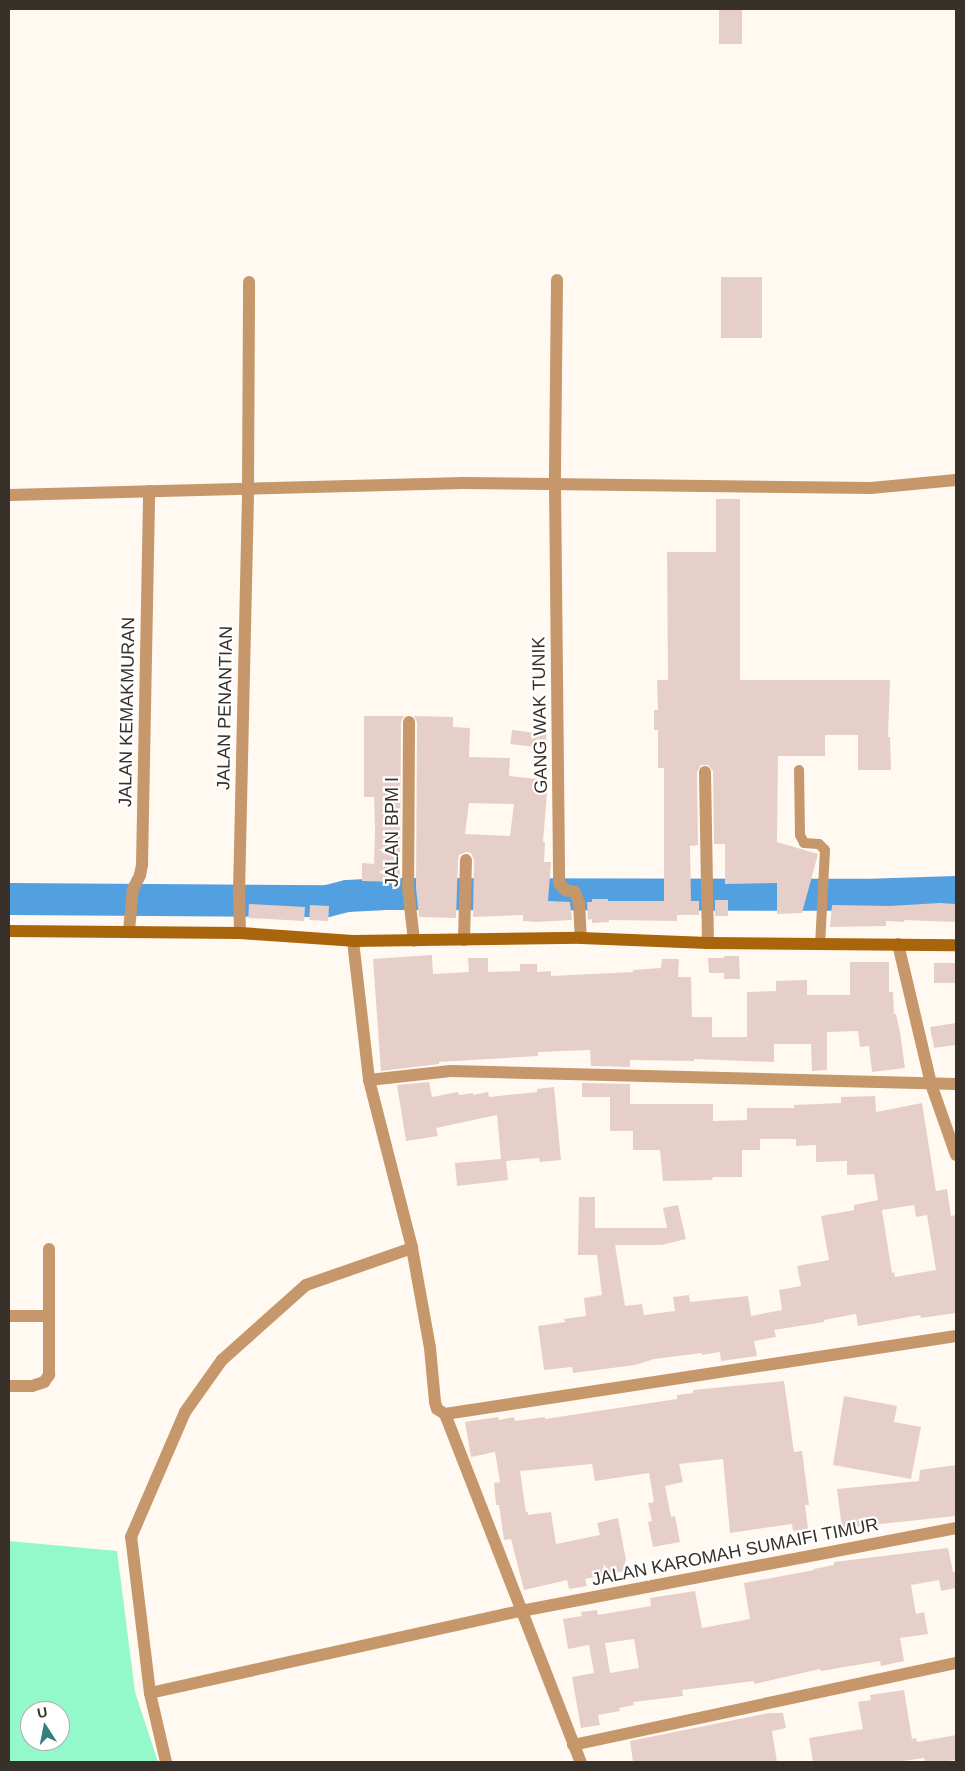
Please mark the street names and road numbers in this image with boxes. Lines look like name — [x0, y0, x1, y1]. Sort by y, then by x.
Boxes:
street label: JALAN KEMAKMURAN — [115, 617, 139, 807]
street label: JALAN PENANTIAN — [213, 626, 237, 790]
street label: GANG WAK TUNIK — [528, 636, 552, 794]
street label: JALAN BPM I — [381, 777, 403, 887]
street label: JALAN KAROMAH SUMAIFI TIMUR — [590, 1514, 880, 1590]

